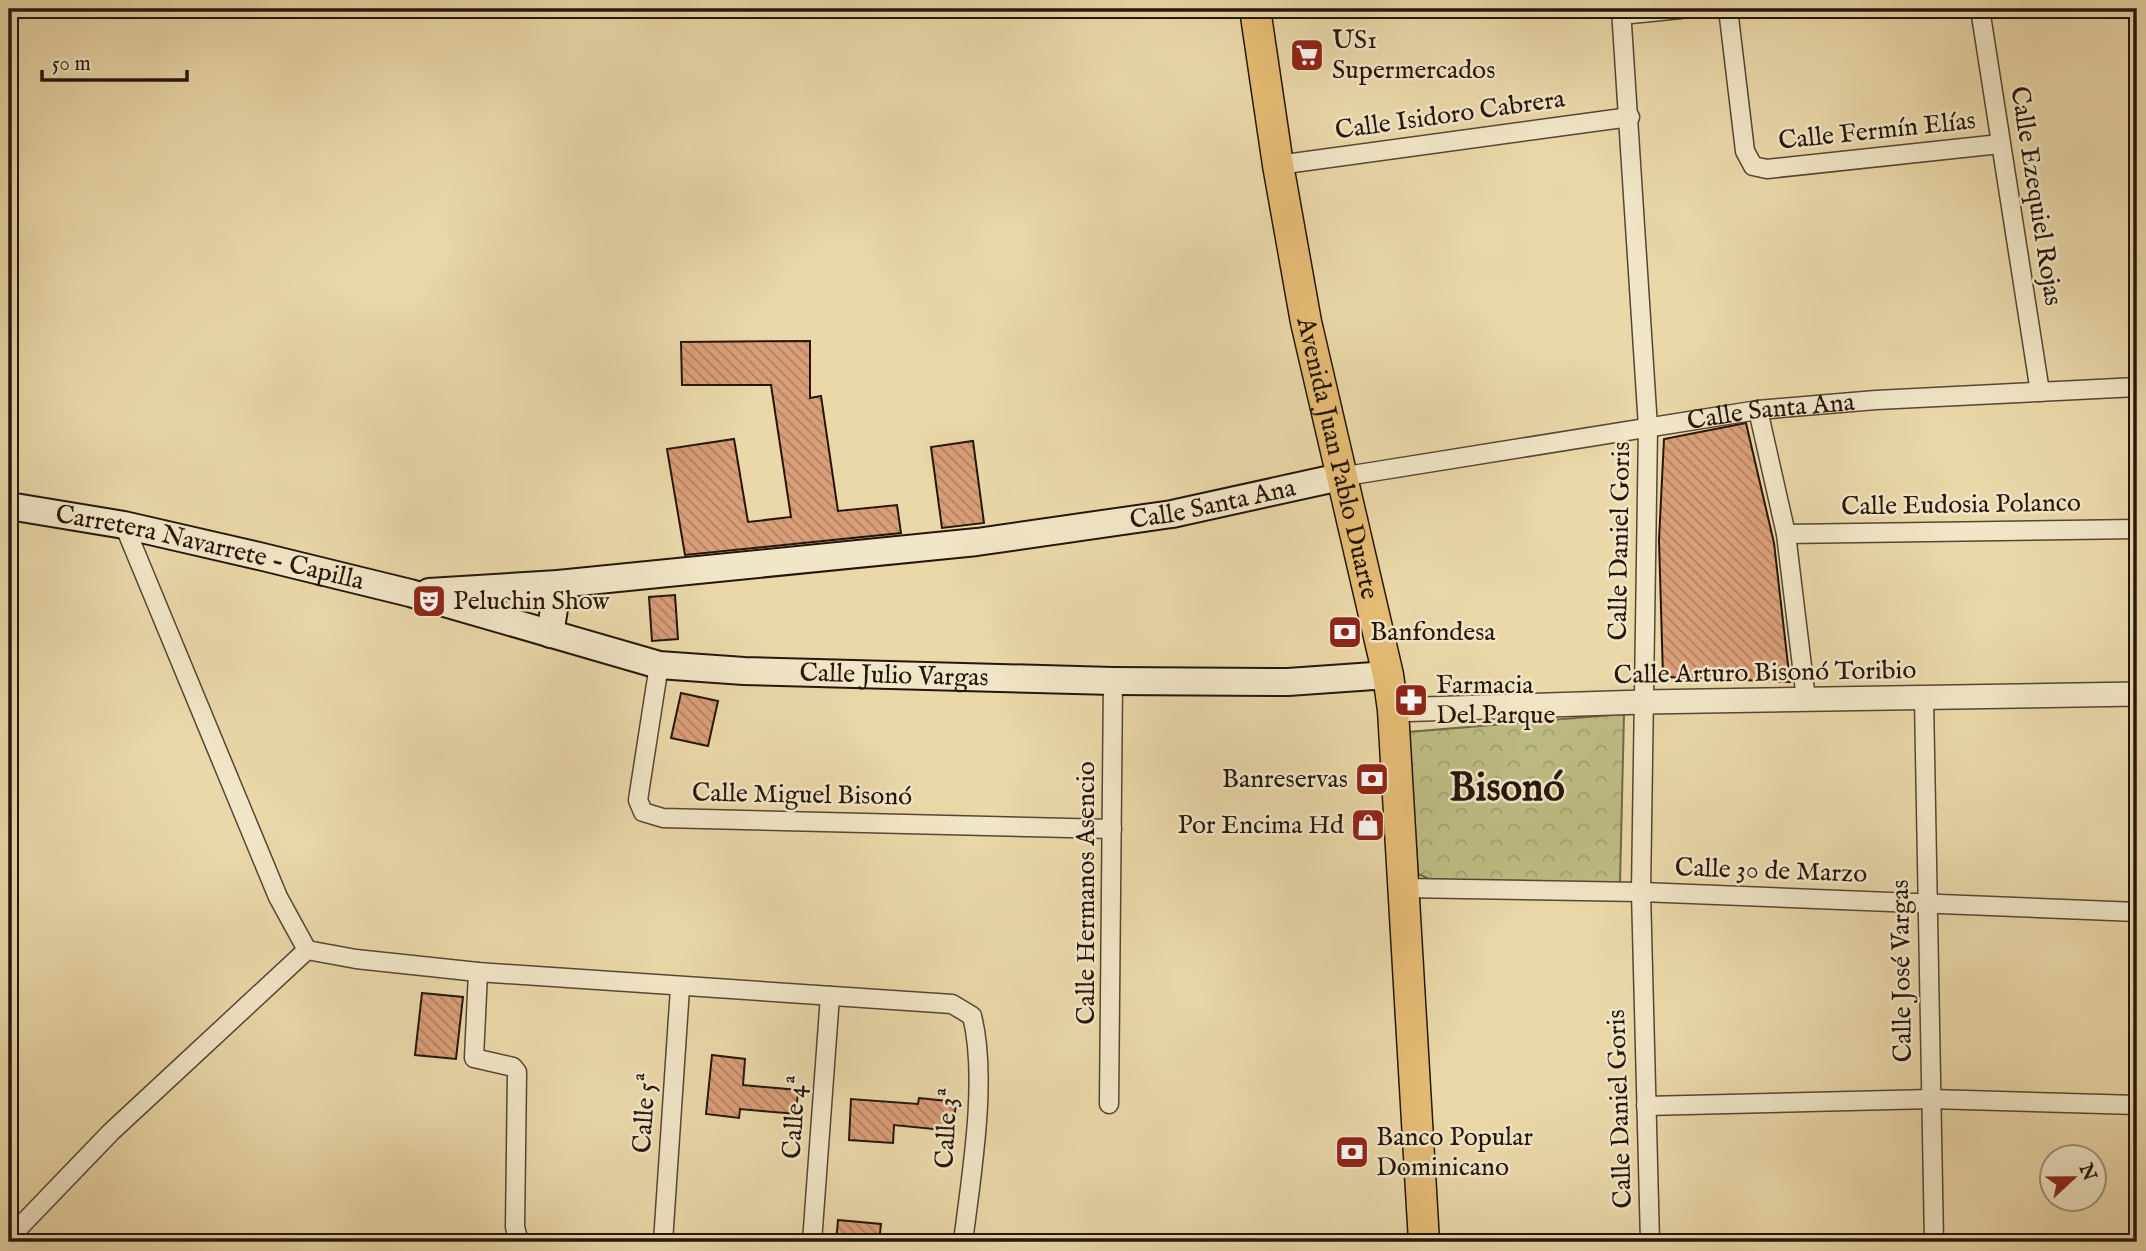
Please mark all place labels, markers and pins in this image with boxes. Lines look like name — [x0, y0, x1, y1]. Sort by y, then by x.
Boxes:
place label: US1 Supermercados — [1332, 24, 1495, 87]
supermarket icon: US1 Supermercados — [1288, 36, 1326, 74]
theatre icon: Peluchin Show — [410, 582, 448, 620]
place label: Peluchin Show — [453, 585, 610, 618]
bank icon: Banfondesa — [1326, 613, 1364, 651]
place label: Banfondesa — [1370, 616, 1496, 649]
place label: Farmacia Del Parque — [1436, 669, 1556, 732]
pharmacy icon: Farmacia Del Parque — [1392, 681, 1430, 719]
bank icon: Banreservas — [1353, 760, 1391, 798]
place label: Banreservas — [1222, 763, 1348, 796]
shop icon: Por Encima Hd — [1349, 806, 1387, 844]
place label: Por Encima Hd — [1177, 809, 1344, 842]
place label: Banco Popular Dominicano — [1376, 1121, 1533, 1184]
bank icon: Banco Popular Dominicano — [1333, 1133, 1371, 1171]

